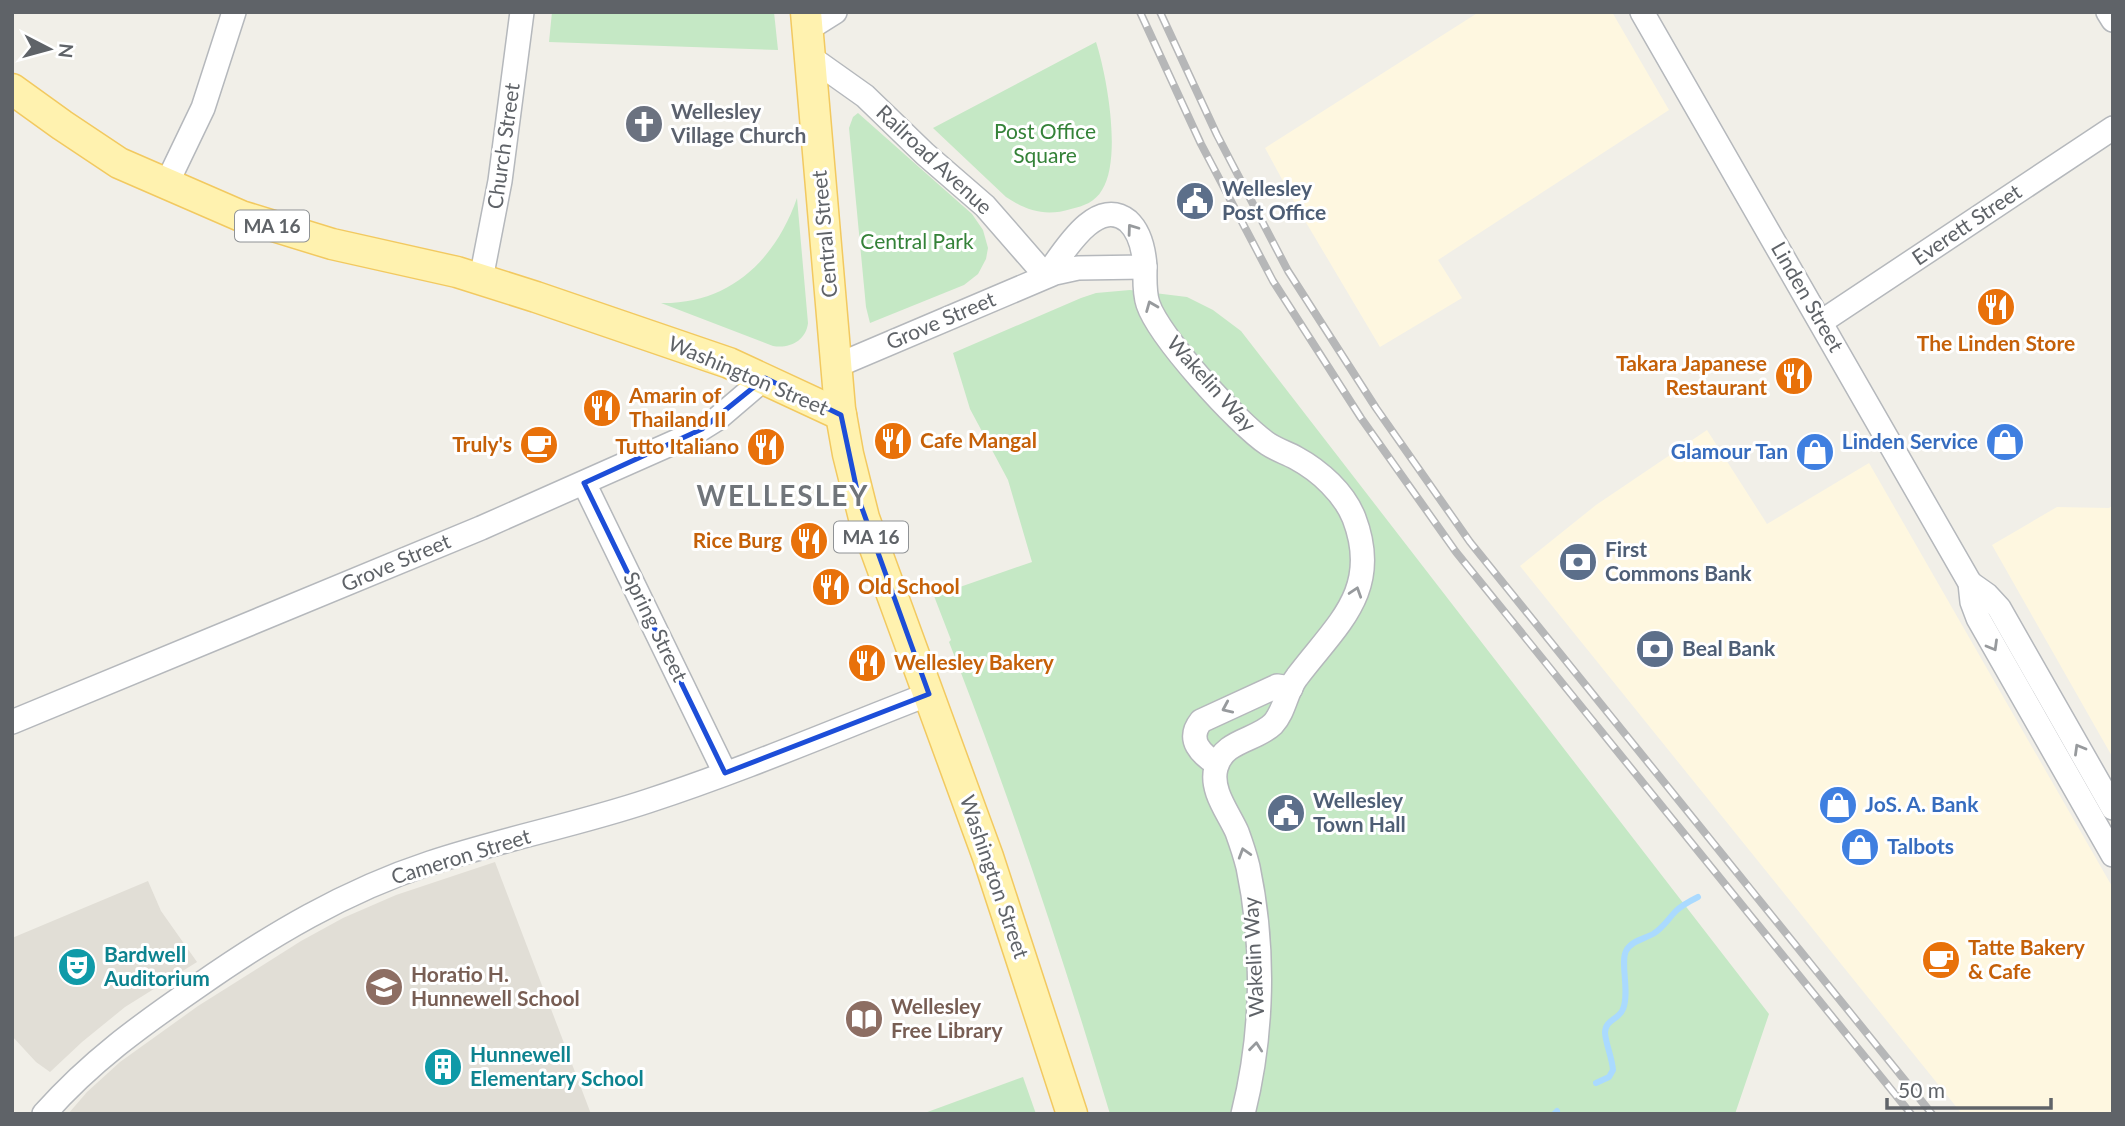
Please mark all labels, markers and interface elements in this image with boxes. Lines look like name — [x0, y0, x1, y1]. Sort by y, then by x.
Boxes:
north arrow — [14, 14, 84, 84]
text: N — [54, 42, 79, 59]
street label: Church Street — [481, 81, 524, 210]
place label: Wellesley Village Church — [670, 98, 806, 147]
street label: Railroad Avenue — [872, 99, 998, 219]
church icon: Wellesley Village Church — [623, 103, 665, 145]
park label: Post Office Square — [994, 118, 1096, 167]
street label: Central Street — [805, 169, 842, 299]
place label: Wellesley Post Office — [1222, 175, 1326, 224]
street label: Everett Street — [1907, 178, 2026, 269]
public building icon: Wellesley Post Office — [1174, 180, 1216, 222]
road number: MA 16 — [235, 210, 309, 242]
one-way arrow — [1128, 224, 1140, 237]
park label: Central Park — [860, 228, 974, 253]
street label: Linden Street — [1767, 237, 1850, 356]
street label: Grove Street — [882, 285, 999, 354]
restaurant icon: The Linden Store — [1975, 286, 2017, 328]
one-way arrow — [1145, 301, 1159, 313]
street label: Washington Street — [665, 330, 833, 420]
street label: Wakelin Way — [1162, 330, 1262, 436]
place label: The Linden Store — [1917, 330, 2075, 355]
place label: Takara Japanese Restaurant — [1616, 350, 1767, 399]
restaurant icon: Takara Japanese Restaurant — [1773, 355, 1815, 397]
place label: Amarin of Thailand II — [628, 382, 726, 431]
restaurant icon: Amarin of Thailand II — [581, 387, 623, 429]
restaurant icon: Cafe Mangal — [872, 420, 914, 462]
shop icon: Linden Service — [1984, 421, 2026, 463]
cafe icon: Truly's — [518, 424, 560, 466]
restaurant icon: Tutto Italiano — [745, 426, 787, 468]
place label: Cafe Mangal — [920, 427, 1037, 452]
place label: Linden Service — [1842, 428, 1978, 453]
place label: Truly's — [452, 431, 512, 456]
shop icon: Glamour Tan — [1794, 431, 1836, 473]
place label: Tutto Italiano — [615, 433, 739, 458]
place label: Glamour Tan — [1671, 438, 1788, 463]
district label: WELLESLEY — [697, 478, 869, 512]
restaurant icon: Rice Burg — [788, 520, 830, 562]
road number: MA 16 — [834, 522, 908, 552]
street label: Grove Street — [337, 527, 454, 596]
place label: Rice Burg — [693, 527, 782, 552]
place label: First Commons Bank — [1605, 536, 1752, 585]
bank icon: First Commons Bank — [1557, 541, 1599, 583]
restaurant icon: Old School — [810, 566, 852, 608]
street label: Spring Street — [619, 567, 694, 686]
place label: Old School — [858, 573, 960, 598]
one-way arrow — [1348, 586, 1362, 599]
bank icon: Beal Bank — [1634, 628, 1676, 670]
place label: Beal Bank — [1682, 635, 1776, 660]
one-way arrow — [1985, 638, 1998, 651]
restaurant icon: Wellesley Bakery — [846, 642, 888, 684]
place label: Wellesley Bakery — [894, 649, 1055, 674]
one-way arrow — [1222, 700, 1235, 714]
one-way arrow — [2074, 743, 2087, 756]
shop icon: JoS. A. Bank — [1817, 784, 1859, 826]
place label: Wellesley Town Hall — [1313, 787, 1406, 836]
street label: Washington Street — [956, 791, 1035, 962]
place label: JoS. A. Bank — [1865, 791, 1979, 816]
public building icon: Wellesley Town Hall — [1265, 792, 1307, 834]
street label: Cameron Street — [388, 822, 534, 889]
shop icon: Talbots — [1839, 826, 1881, 868]
place label: Talbots — [1887, 833, 1954, 858]
one-way arrow — [1237, 847, 1252, 859]
street label: Wakelin Way — [1237, 896, 1268, 1018]
place label: Tatte Bakery & Cafe — [1968, 934, 2086, 983]
cafe icon: Tatte Bakery & Cafe — [1920, 939, 1962, 981]
place label: Bardwell Auditorium — [103, 941, 210, 990]
theatre icon: Bardwell Auditorium — [56, 946, 98, 988]
place label: Horatio H. Hunnewell School — [411, 961, 580, 1010]
school or university icon: Horatio H. Hunnewell School — [363, 966, 405, 1008]
place label: Wellesley Free Library — [891, 993, 1003, 1042]
library icon: Wellesley Free Library — [843, 998, 885, 1040]
place label: Hunnewell Elementary School — [470, 1041, 644, 1090]
one-way arrow — [1248, 1041, 1263, 1053]
building icon: Hunnewell Elementary School — [422, 1046, 464, 1088]
scale bar — [1887, 1066, 2052, 1110]
text: 50 m — [1898, 1077, 1945, 1102]

